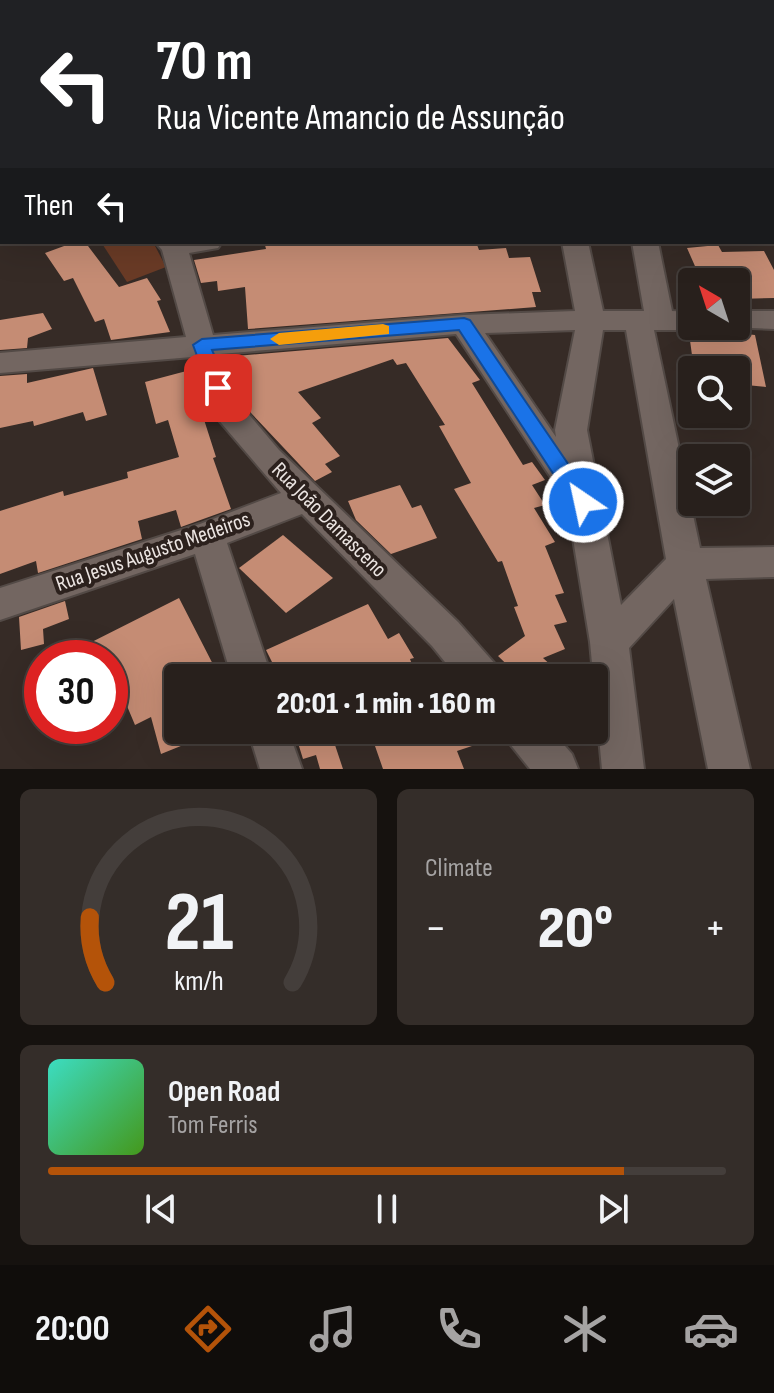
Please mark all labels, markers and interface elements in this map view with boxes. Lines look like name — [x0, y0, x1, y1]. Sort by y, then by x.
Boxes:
text: 70 m — [156, 29, 253, 96]
icon: left — [24, 32, 128, 136]
text: Rua Vicente Amancio de Assunção — [156, 97, 565, 140]
icon: left — [90, 184, 134, 228]
text: Then — [24, 188, 74, 224]
north arrow — [678, 268, 750, 340]
map controls — [678, 268, 750, 516]
pin — [184, 354, 252, 422]
button: search — [678, 356, 750, 428]
icon: arrive — [196, 366, 240, 410]
button: layers — [678, 444, 750, 516]
street label: Rua João Damasceno — [266, 457, 392, 583]
position arrow — [541, 460, 625, 544]
street label: Rua Jesus Augusto Medeiros — [52, 506, 254, 598]
speed limit sign: 30 — [24, 640, 128, 744]
text: 20:01 · 1 min · 160 m — [276, 686, 496, 722]
text: Climate — [425, 853, 493, 884]
text: 21 — [164, 874, 233, 974]
text: 20° — [538, 893, 613, 965]
text: − — [425, 902, 447, 955]
text: + — [704, 902, 726, 955]
text: km/h — [174, 964, 223, 999]
text: Open Road — [168, 1074, 280, 1110]
text: Tom Ferris — [168, 1110, 258, 1141]
icon: previous — [139, 1187, 183, 1231]
icon: pause — [365, 1187, 409, 1231]
icon: next — [591, 1187, 635, 1231]
icon: directions — [180, 1301, 236, 1357]
icon: music — [305, 1301, 361, 1357]
icon: phone — [431, 1301, 487, 1357]
icon: climate — [557, 1301, 613, 1357]
icon: car — [683, 1301, 739, 1357]
text: 20:00 — [35, 1308, 110, 1351]

